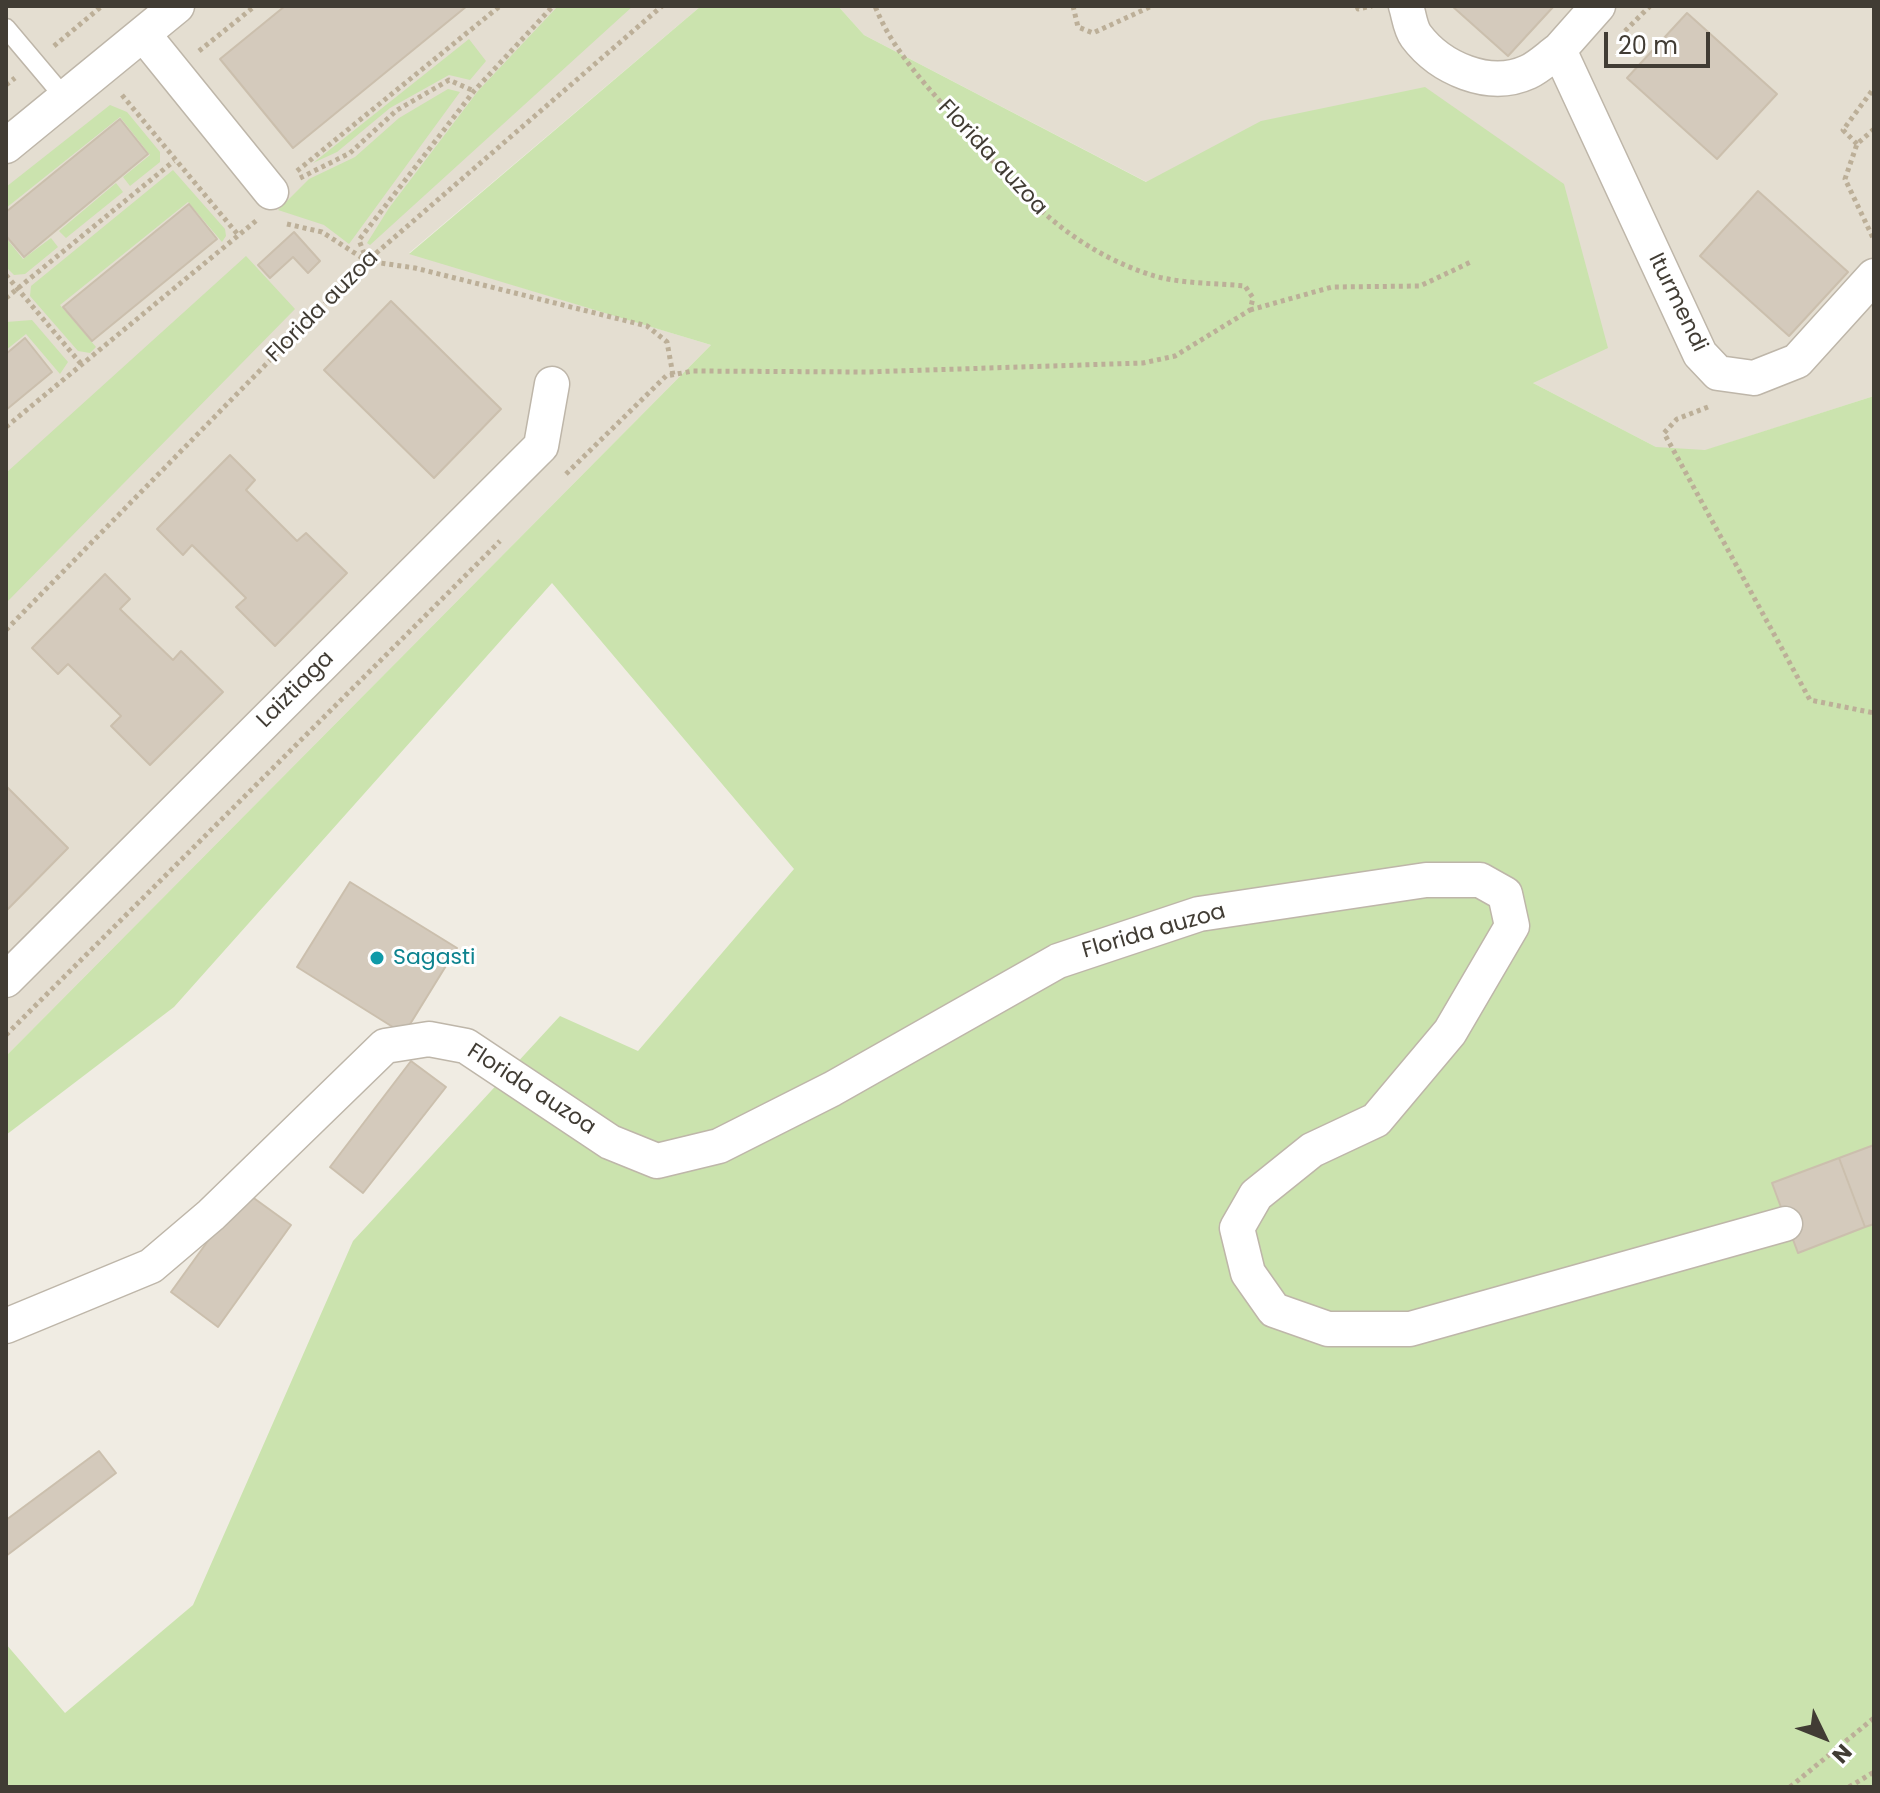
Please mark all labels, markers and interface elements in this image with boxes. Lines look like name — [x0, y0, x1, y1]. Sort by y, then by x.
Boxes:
scale bar — [1608, 16, 1714, 66]
text: 20 m — [1618, 29, 1678, 62]
street label: Florida auzoa — [932, 95, 1052, 221]
street label: Florida auzoa — [261, 245, 385, 369]
street label: Iturmendi — [1642, 249, 1712, 357]
street label: Laiztiaga — [252, 646, 340, 734]
street label: Florida auzoa — [1079, 899, 1229, 965]
place label: Sagasti — [393, 945, 475, 971]
marker: Sagasti — [368, 949, 386, 967]
street label: Florida auzoa — [462, 1039, 600, 1141]
north arrow — [1784, 1697, 1864, 1777]
text: N — [1825, 1737, 1859, 1770]

